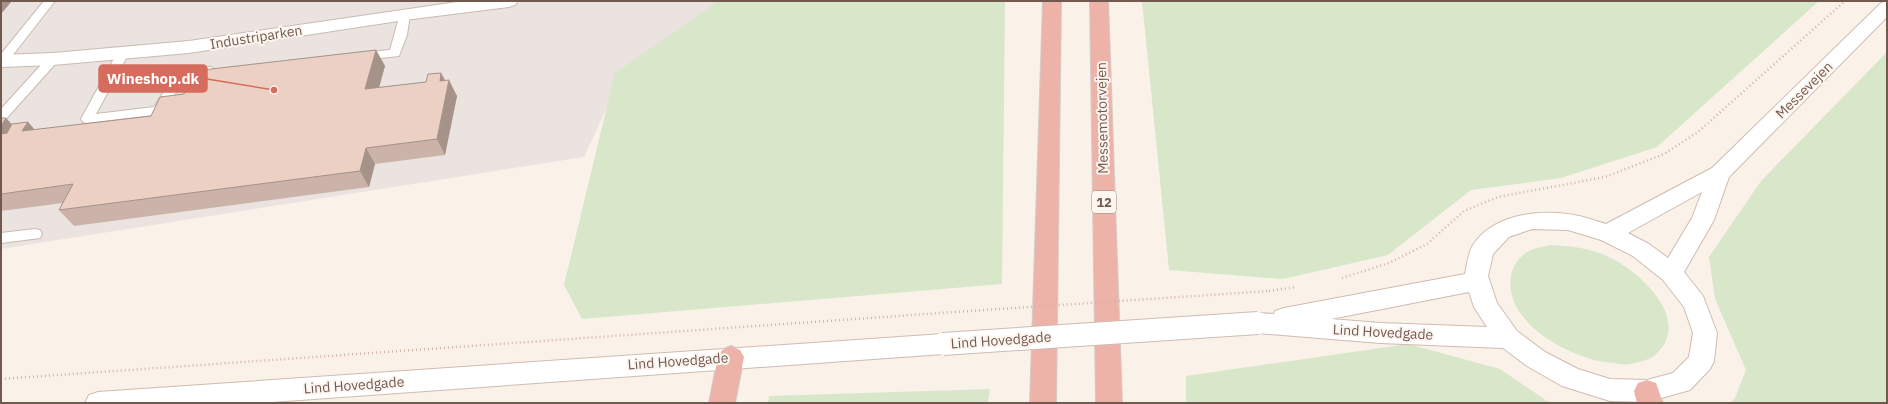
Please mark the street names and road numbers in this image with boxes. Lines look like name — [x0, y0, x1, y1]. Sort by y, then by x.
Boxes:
street label: Industriparken — [208, 21, 304, 53]
street label: Messevejen — [1772, 58, 1836, 122]
street label: Messemotorvejen — [1092, 62, 1112, 174]
road number: 12 — [1092, 191, 1116, 213]
street label: Lind Hovedgade — [1332, 320, 1434, 344]
street label: Lind Hovedgade — [950, 327, 1052, 352]
street label: Lind Hovedgade — [627, 348, 729, 373]
street label: Lind Hovedgade — [303, 372, 405, 397]

